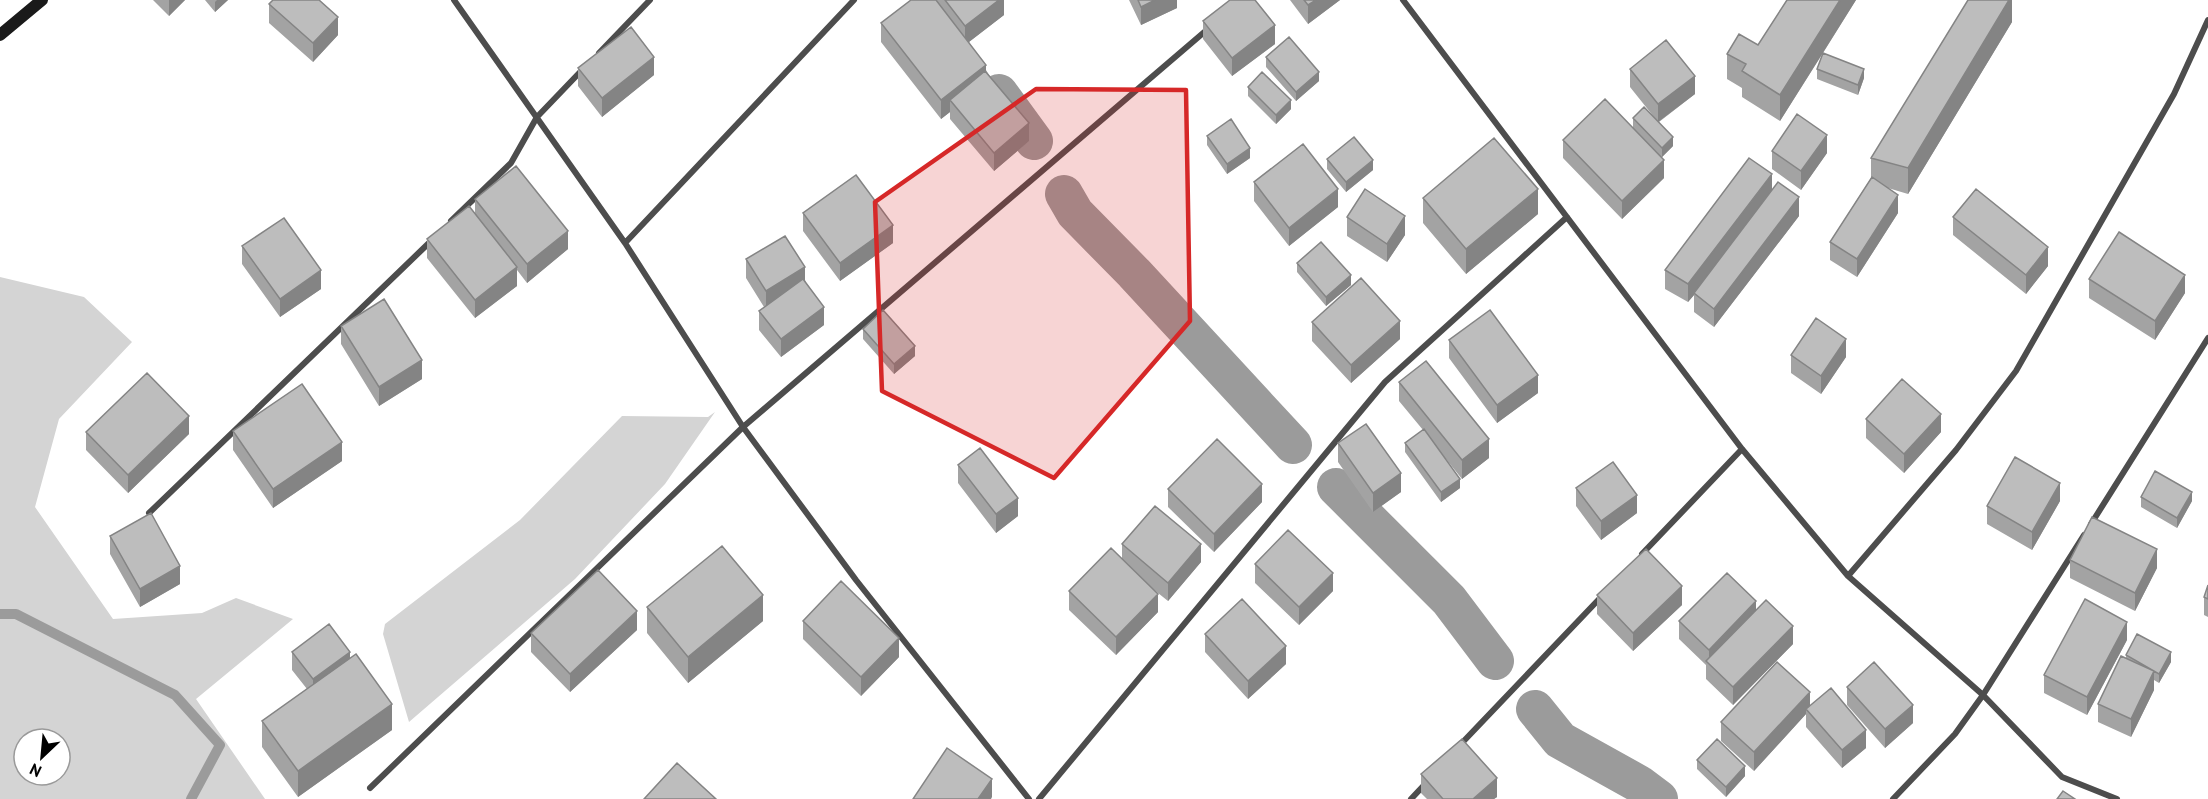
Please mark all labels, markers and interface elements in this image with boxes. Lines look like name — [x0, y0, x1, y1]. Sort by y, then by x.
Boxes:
north arrow — [12, 727, 72, 787]
text: N — [26, 759, 45, 782]

